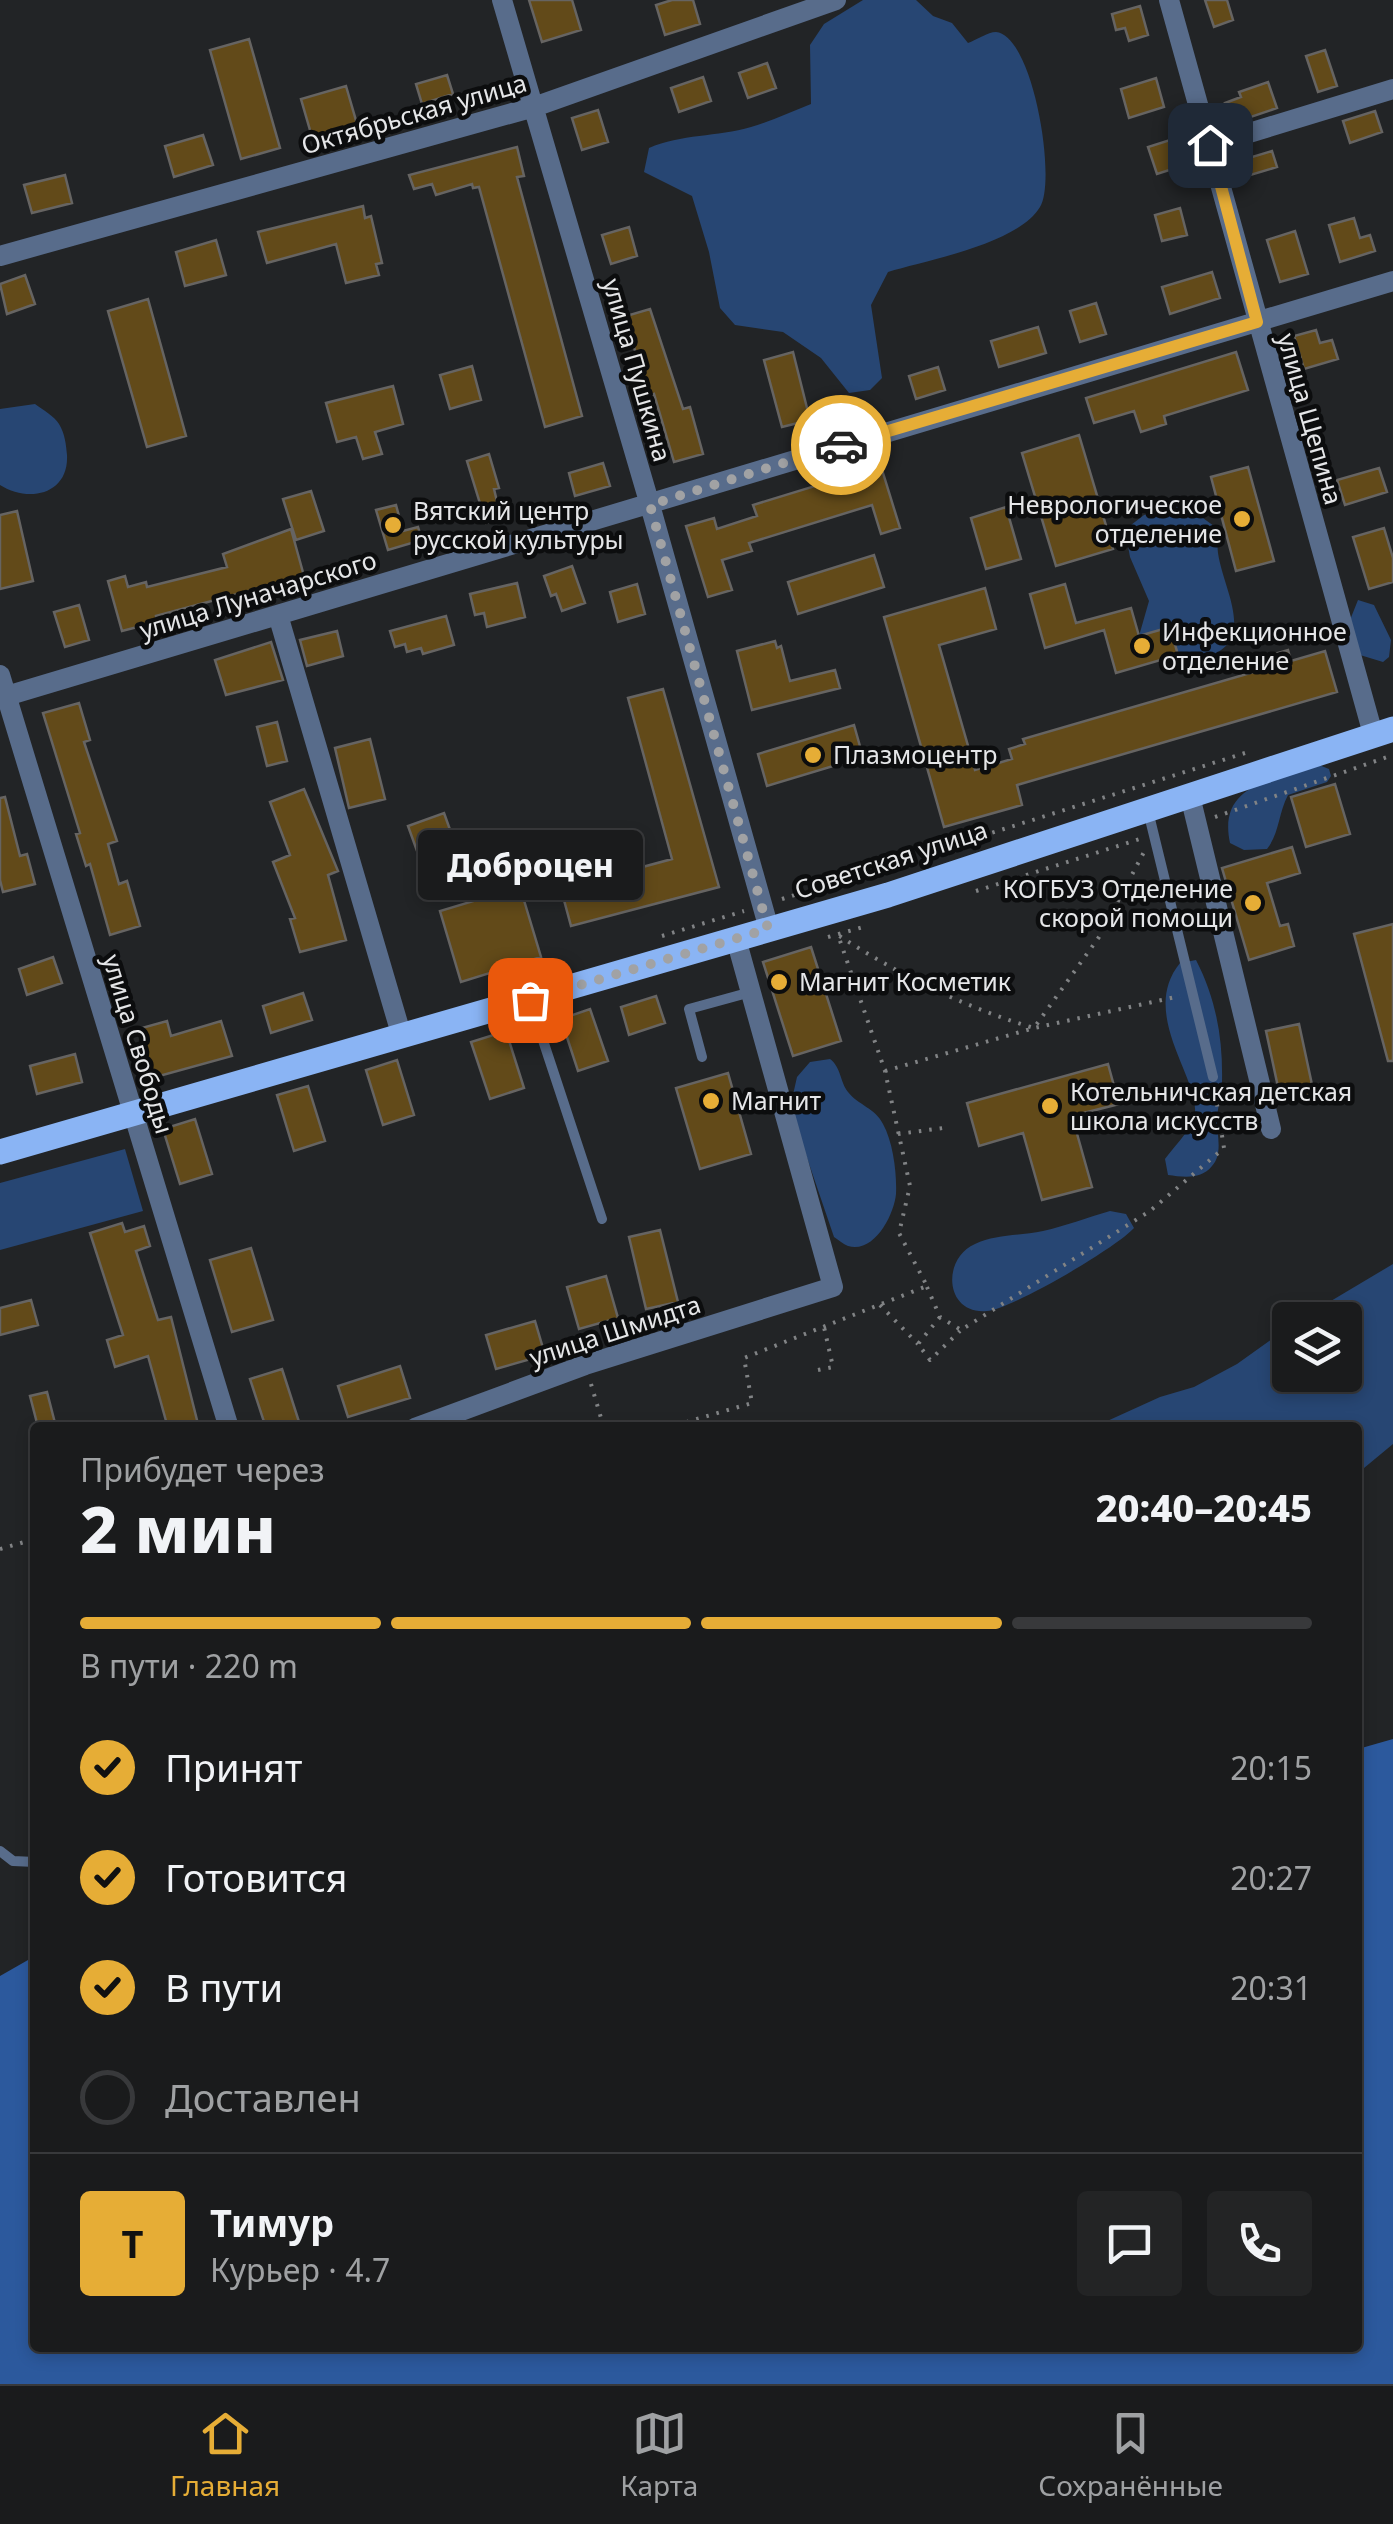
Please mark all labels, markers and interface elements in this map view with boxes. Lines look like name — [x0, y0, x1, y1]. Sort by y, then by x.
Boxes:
street label: Октябрьская улица — [297, 65, 530, 161]
pin — [1168, 103, 1253, 188]
icon: home — [1183, 118, 1238, 173]
street label: улица Пушкина — [596, 274, 680, 465]
street label: улица Щепина — [1270, 329, 1352, 508]
courier — [791, 395, 891, 495]
icon: car — [814, 418, 869, 473]
place label: Неврологическое отделение — [1007, 487, 1222, 550]
place label: Вятский центр русской культуры — [413, 493, 624, 556]
marker: Неврологическое отделение — [1231, 508, 1253, 530]
marker: Вятский центр русской культуры — [382, 514, 404, 536]
street label: улица Луначарского — [135, 542, 380, 646]
place label: Инфекционное отделение — [1162, 614, 1347, 677]
marker: Инфекционное отделение — [1131, 635, 1153, 657]
place label: Плазмоцентр — [833, 737, 997, 771]
marker: Плазмоцентр — [802, 744, 824, 766]
street label: Советская улица — [790, 812, 991, 906]
callout: Доброцен — [418, 830, 642, 900]
text: Доброцен — [447, 843, 614, 886]
place label: КОГБУЗ Отделение скорой помощи — [1003, 871, 1233, 934]
marker: КОГБУЗ Отделение скорой помощи — [1242, 892, 1264, 914]
street label: улица Свободы — [96, 950, 182, 1138]
pin — [488, 958, 573, 1043]
place label: Магнит Косметик — [799, 964, 1012, 998]
marker: Магнит Косметик — [768, 971, 790, 993]
icon: bag — [503, 973, 558, 1028]
place label: Котельничская детская школа искусств — [1070, 1074, 1352, 1137]
place label: Магнит — [731, 1083, 821, 1117]
marker: Магнит — [700, 1090, 722, 1112]
marker: Котельничская детская школа искусств — [1039, 1095, 1061, 1117]
street label: улица Шмидта — [525, 1286, 705, 1374]
map controls — [1272, 1302, 1362, 1392]
button: layers — [1272, 1302, 1362, 1392]
text: Прибудет через — [80, 1448, 325, 1491]
text: 20:40–20:45 — [1096, 1481, 1312, 1533]
text: 2 мин — [80, 1484, 276, 1572]
text: В пути · 220 m — [80, 1644, 298, 1687]
icon: check — [80, 1740, 135, 1795]
text: Принят — [165, 1741, 302, 1793]
text: 20:15 — [1230, 1746, 1312, 1789]
icon: check — [80, 1850, 135, 1905]
text: Готовится — [165, 1851, 347, 1903]
text: 20:27 — [1230, 1856, 1312, 1899]
icon: check — [80, 1960, 135, 2015]
text: В пути — [165, 1961, 283, 2013]
text: 20:31 — [1230, 1966, 1312, 2009]
text: Доставлен — [165, 2071, 361, 2123]
button: chat — [1077, 2191, 1182, 2296]
button: phone — [1207, 2191, 1312, 2296]
text: Тимур — [210, 2196, 334, 2248]
text: Т — [122, 2217, 143, 2269]
text: Курьер · 4.7 — [210, 2248, 390, 2291]
tab: Главная — [170, 2406, 280, 2504]
tab: Карта — [620, 2406, 698, 2504]
tab: Сохранённые — [1038, 2406, 1223, 2504]

